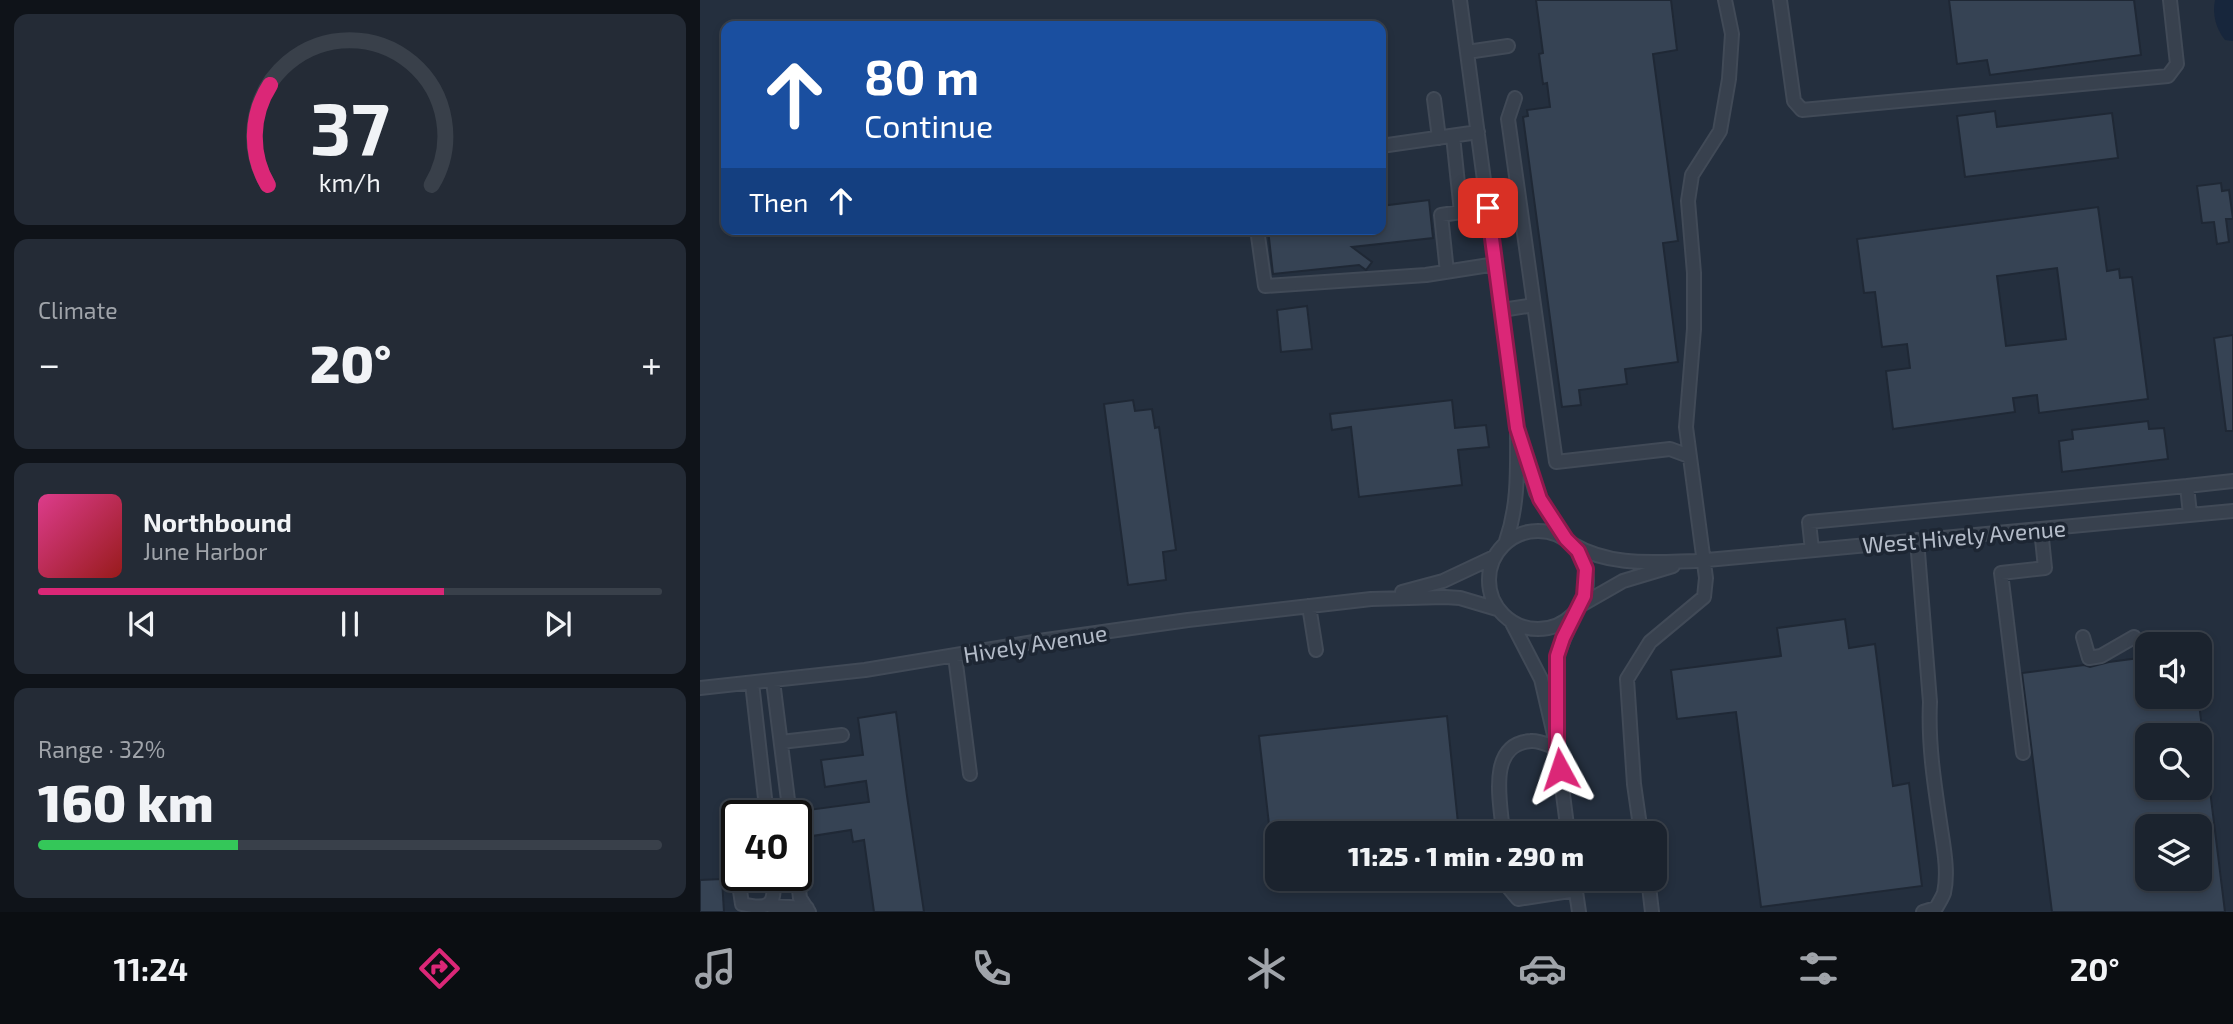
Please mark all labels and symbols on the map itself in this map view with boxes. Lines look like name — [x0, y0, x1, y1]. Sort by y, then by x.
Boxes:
pin — [1458, 178, 1518, 238]
street label: West Hively Avenue — [1861, 513, 2067, 559]
street label: Hively Avenue — [961, 618, 1109, 668]
position arrow — [1523, 732, 1597, 806]
speed limit sign: 40 — [721, 800, 812, 891]

